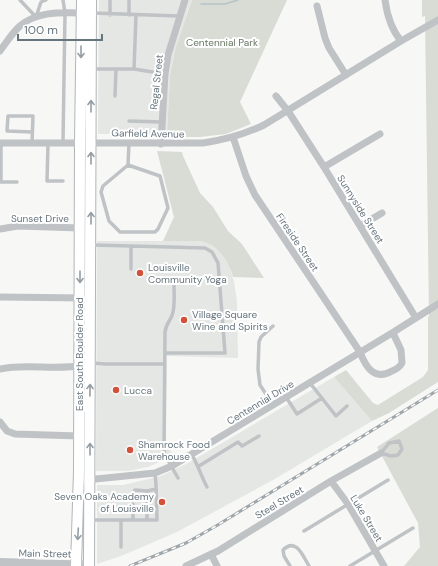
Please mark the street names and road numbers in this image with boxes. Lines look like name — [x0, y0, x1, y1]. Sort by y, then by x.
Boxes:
street label: Regal Street — [147, 54, 166, 110]
street label: Garfield Avenue — [111, 126, 185, 141]
street label: Sunnyside Street — [334, 173, 387, 246]
street label: Fireside Street — [273, 211, 322, 274]
street label: Sunset Drive — [11, 212, 69, 225]
street label: East South Boulder Road — [73, 297, 86, 411]
street label: Centennial Drive — [224, 377, 296, 428]
street label: Steel Street — [253, 483, 306, 522]
street label: Luke Street — [348, 492, 386, 544]
street label: Main Street — [18, 547, 72, 560]

